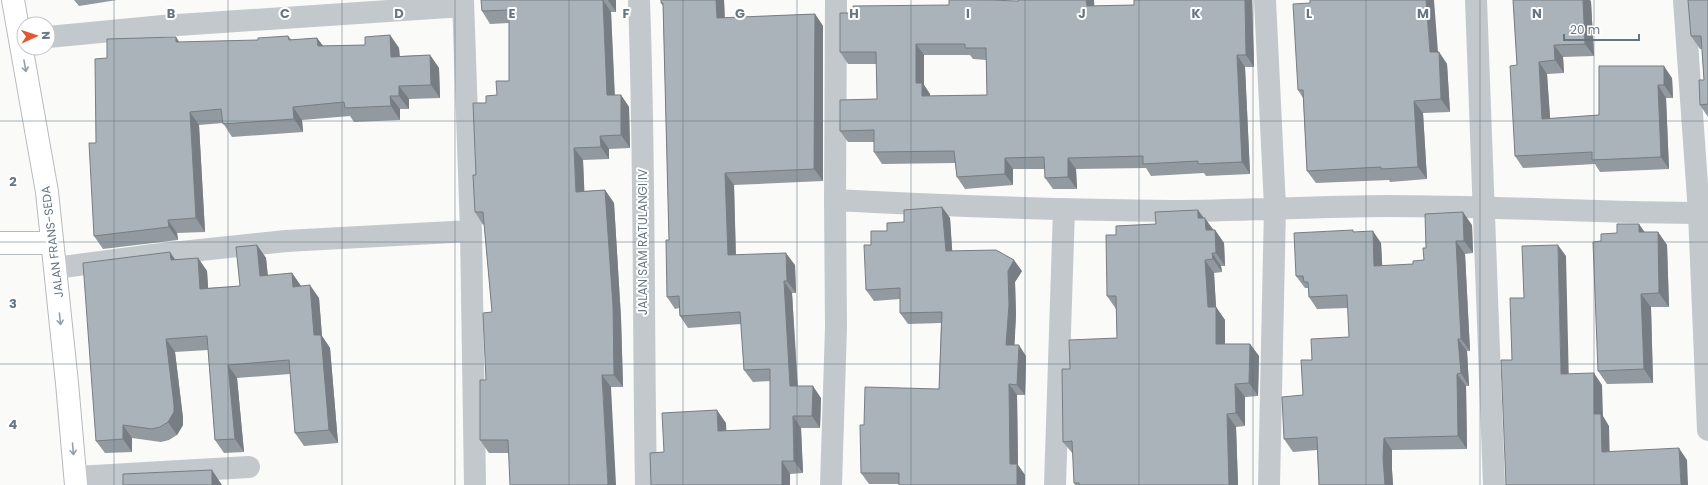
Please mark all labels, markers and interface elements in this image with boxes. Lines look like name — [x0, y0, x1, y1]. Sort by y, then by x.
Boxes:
text: B — [167, 4, 176, 23]
text: C — [280, 4, 290, 23]
text: D — [394, 4, 404, 23]
text: E — [508, 4, 516, 23]
text: F — [622, 4, 630, 23]
text: G — [735, 4, 745, 23]
text: H — [849, 4, 859, 23]
text: I — [966, 4, 970, 23]
text: J — [1078, 4, 1086, 23]
text: K — [1191, 4, 1201, 23]
text: L — [1306, 4, 1312, 23]
text: M — [1417, 4, 1429, 23]
text: N — [1532, 4, 1542, 23]
north arrow — [16, 16, 56, 56]
scale bar — [1564, 16, 1639, 42]
text: 20 m — [1570, 21, 1600, 38]
text: N — [38, 31, 54, 40]
one-way arrow — [21, 59, 29, 72]
street label: JALAN SAM RATULANGI IV — [634, 169, 651, 315]
text: 2 — [9, 172, 17, 191]
street label: JALAN FRANS-SEDA — [37, 185, 67, 299]
text: 3 — [9, 294, 17, 313]
one-way arrow — [57, 312, 64, 325]
text: 4 — [9, 415, 18, 434]
one-way arrow — [70, 442, 77, 455]

